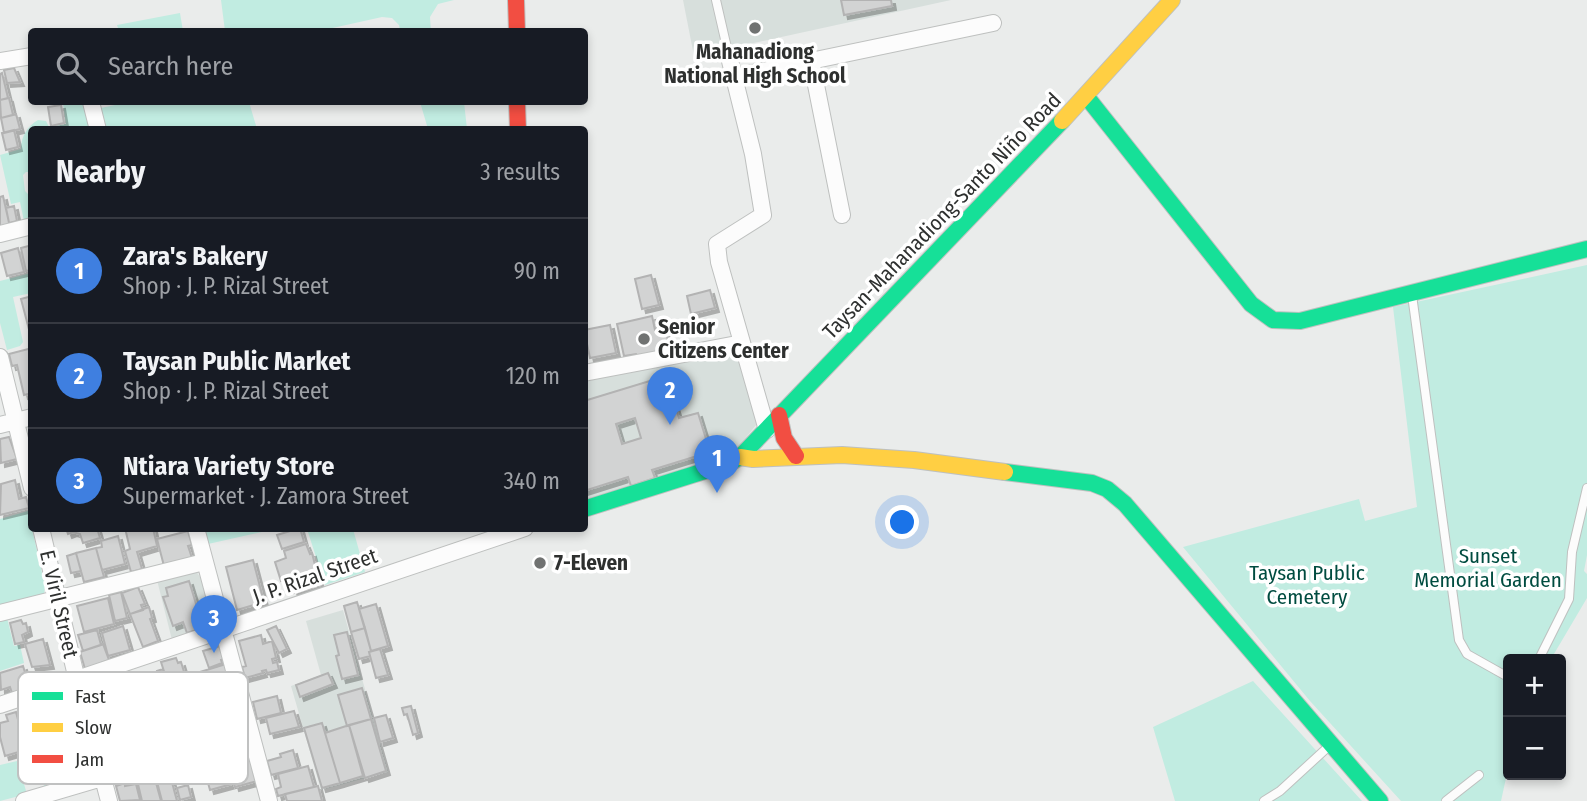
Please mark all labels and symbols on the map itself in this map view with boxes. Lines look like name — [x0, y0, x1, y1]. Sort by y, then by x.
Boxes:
marker: Mahanadiong National High School — [747, 20, 763, 36]
place label: Mahanadiong National High School — [664, 39, 846, 89]
street label: Taysan-Mahanadiong-Santo Niño Road — [817, 88, 1067, 344]
place label: Senior Citizens Center — [658, 314, 789, 364]
marker: Senior Citizens Center — [636, 331, 652, 347]
pin: 2 — [647, 367, 693, 425]
pin: 1 — [694, 435, 740, 493]
your location — [885, 505, 919, 539]
street label: J. P. Rizal Street — [249, 543, 381, 609]
park label: Sunset Memorial Garden — [1414, 543, 1562, 593]
street label: E. Viril Street — [34, 548, 84, 661]
place label: 7-Eleven — [554, 550, 628, 576]
marker: 7-Eleven — [532, 555, 548, 571]
park label: Taysan Public Cemetery — [1249, 560, 1365, 610]
pin: 3 — [191, 595, 237, 653]
legend — [18, 672, 248, 784]
text: Fast — [75, 685, 106, 708]
text: Slow — [75, 716, 112, 739]
text: Jam — [75, 748, 104, 771]

